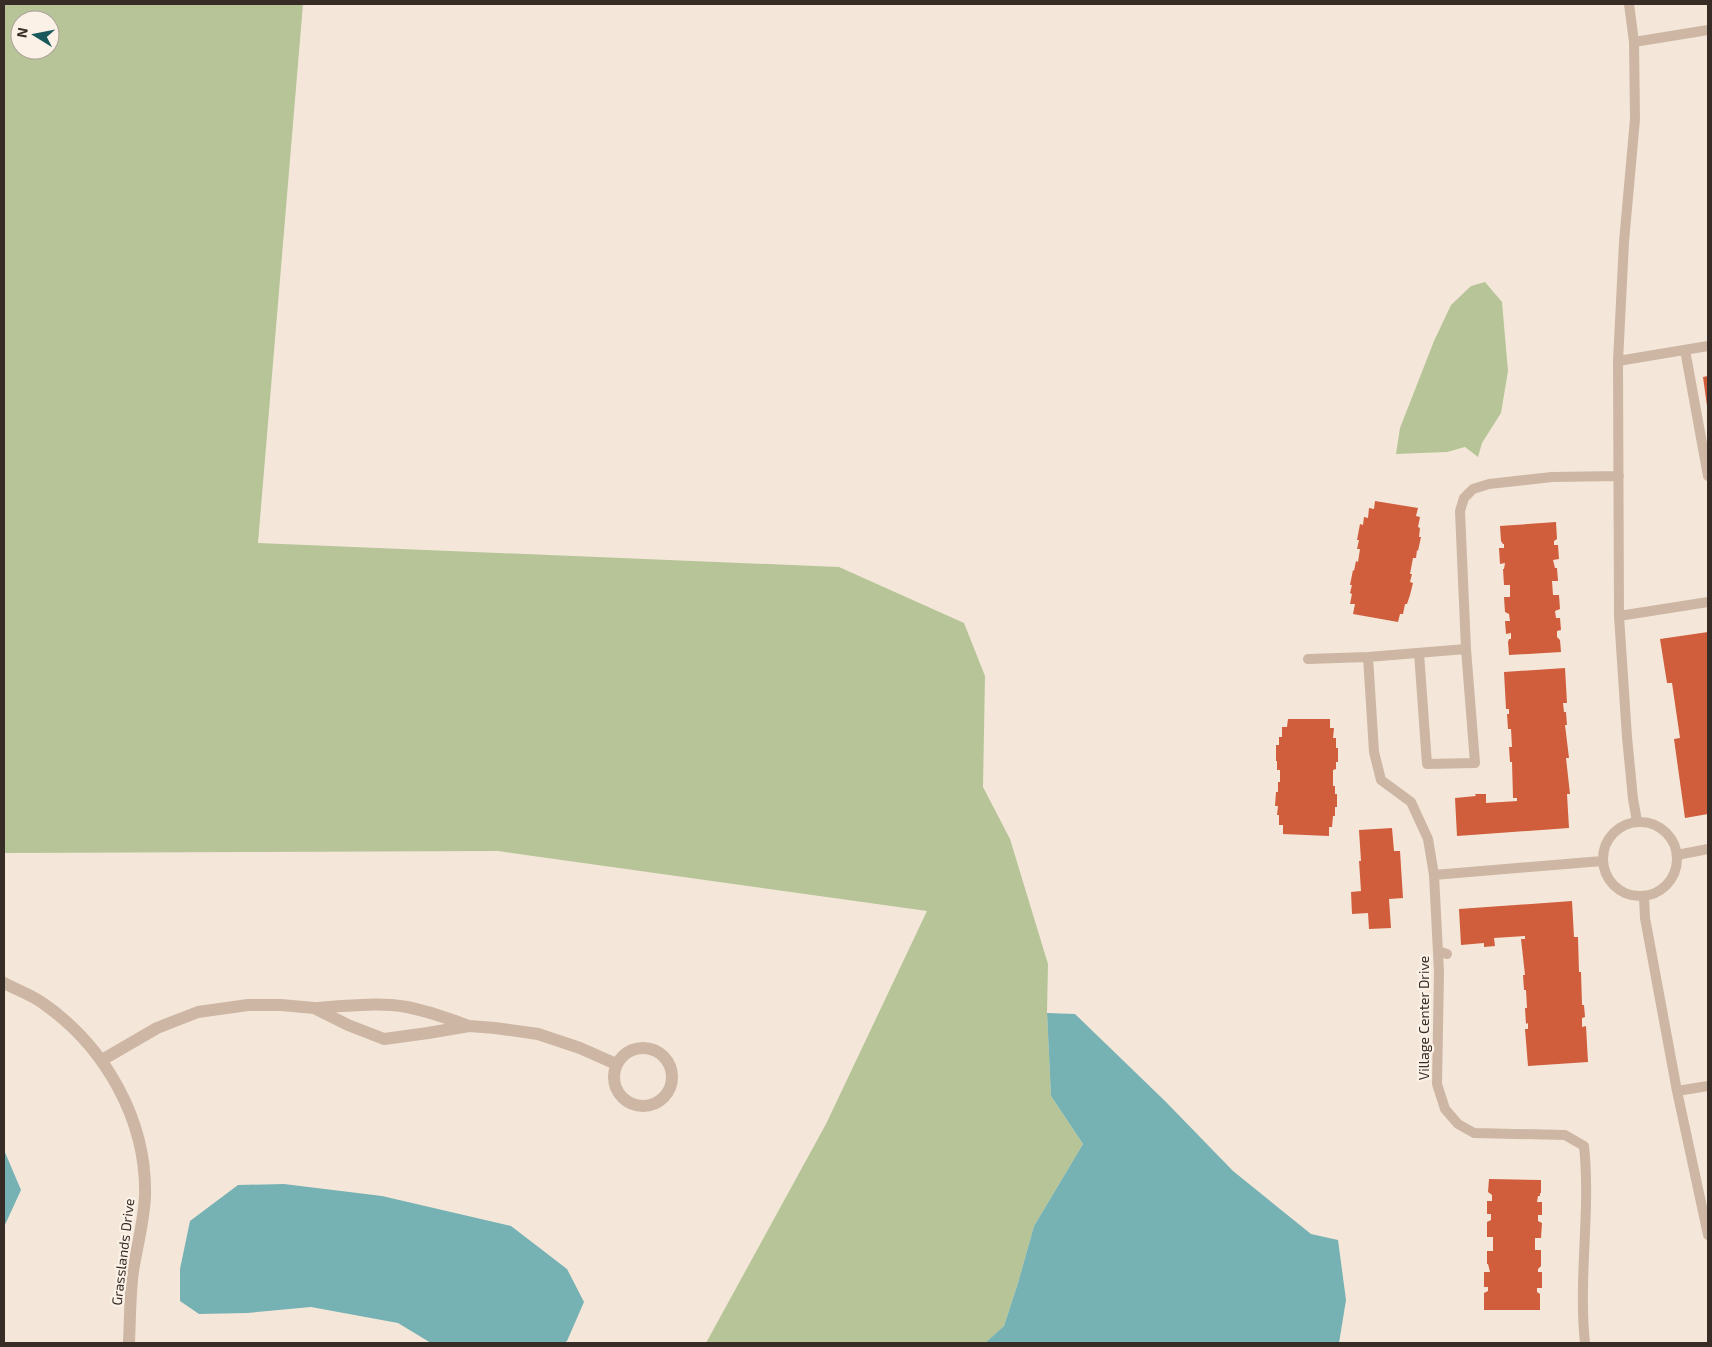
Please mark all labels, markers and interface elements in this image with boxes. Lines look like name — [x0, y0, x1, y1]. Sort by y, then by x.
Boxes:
north arrow — [10, 10, 60, 60]
text: N — [12, 26, 31, 39]
street label: Village Center Drive — [1415, 956, 1432, 1080]
street label: Grasslands Drive — [107, 1197, 138, 1306]

